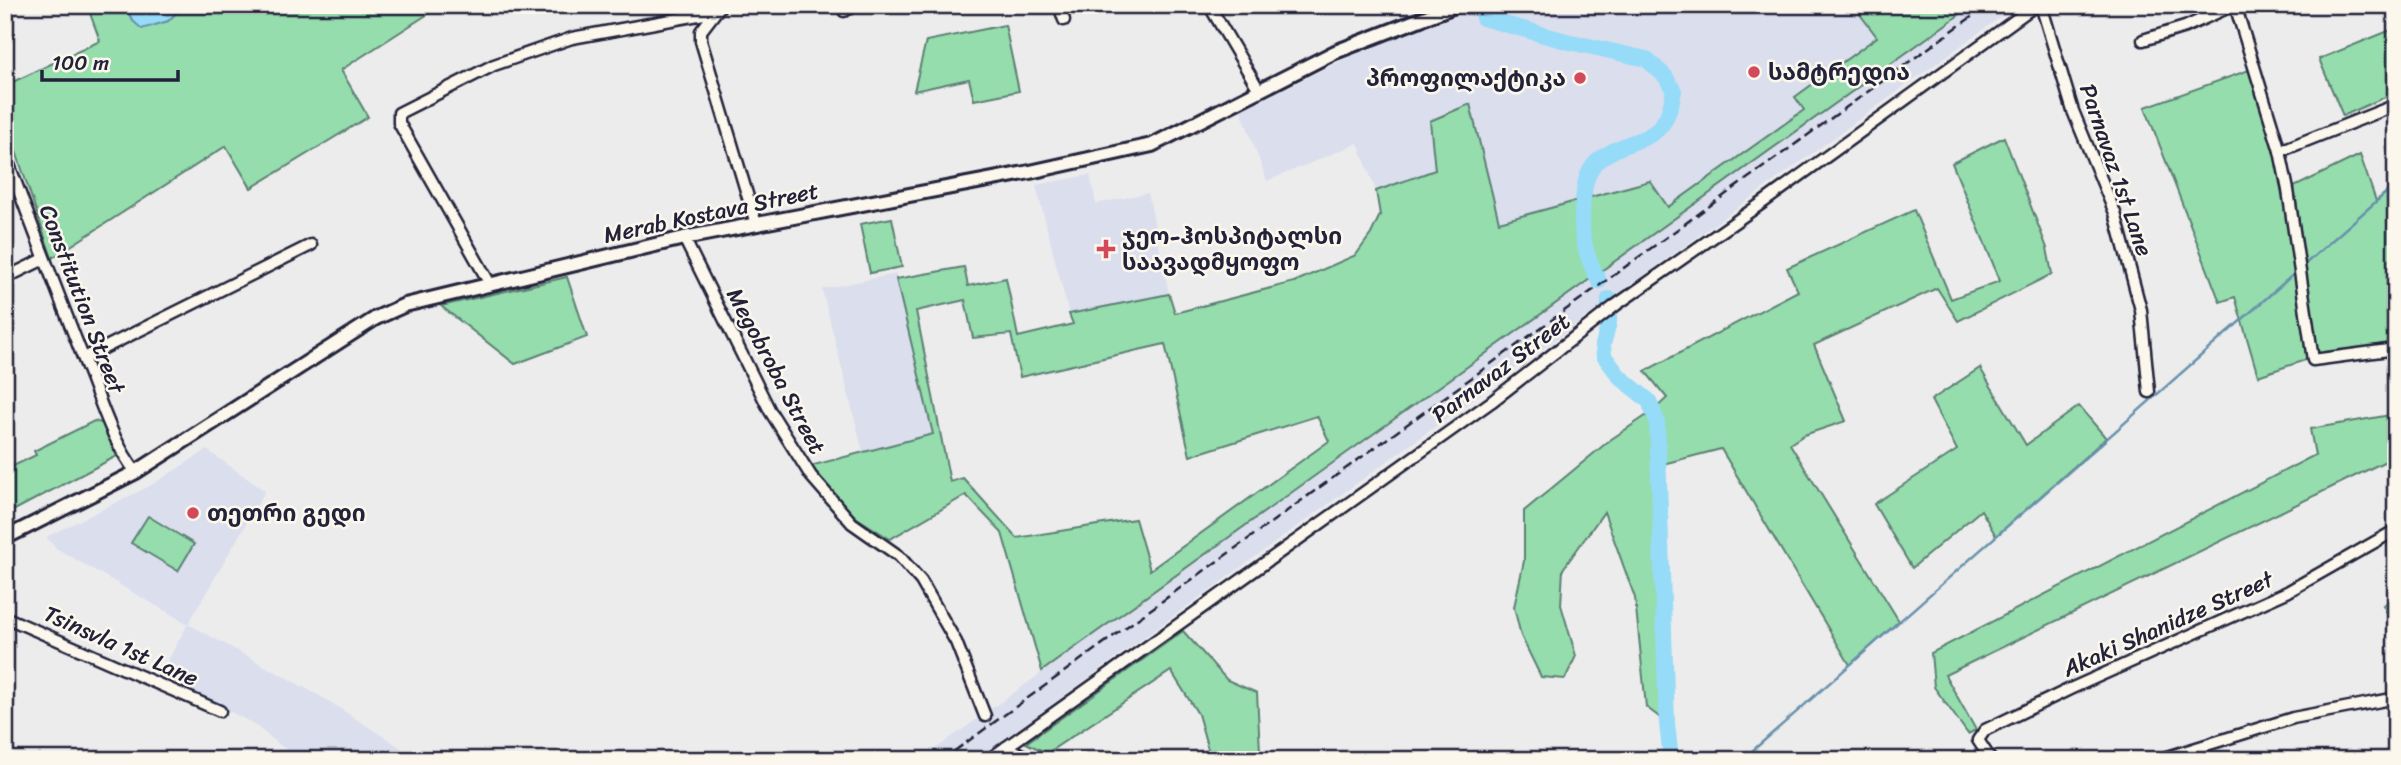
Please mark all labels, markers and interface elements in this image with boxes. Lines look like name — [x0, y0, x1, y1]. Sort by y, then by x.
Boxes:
scale bar — [42, 38, 178, 82]
text: 100 m — [52, 44, 109, 82]
place label: სამტრედია — [1768, 52, 1910, 93]
place label: პროფილაქტიკა — [1366, 58, 1566, 99]
marker: სამტრედია — [1746, 64, 1762, 80]
marker: პროფილაქტიკა — [1572, 70, 1588, 86]
street label: Parnavaz 1st Lane — [2067, 78, 2165, 262]
street label: Merab Kostava Street — [600, 170, 822, 256]
street label: Constitution Street — [27, 198, 138, 401]
place label: ჯეო-ჰოსპიტალსი საავადმყოფო — [1122, 216, 1342, 283]
marker: ჯეო-ჰოსპიტალსი საავადმყოფო — [1096, 239, 1116, 259]
street label: Megobroba Street — [715, 280, 837, 462]
street label: Parnavaz Street — [1423, 302, 1579, 434]
place label: თეთრი გედი — [207, 493, 366, 534]
marker: თეთრი გედი — [185, 505, 201, 521]
street label: Akaki Shanidze Street — [2055, 558, 2282, 689]
street label: Tsinsvla 1st Lane — [37, 594, 205, 699]

